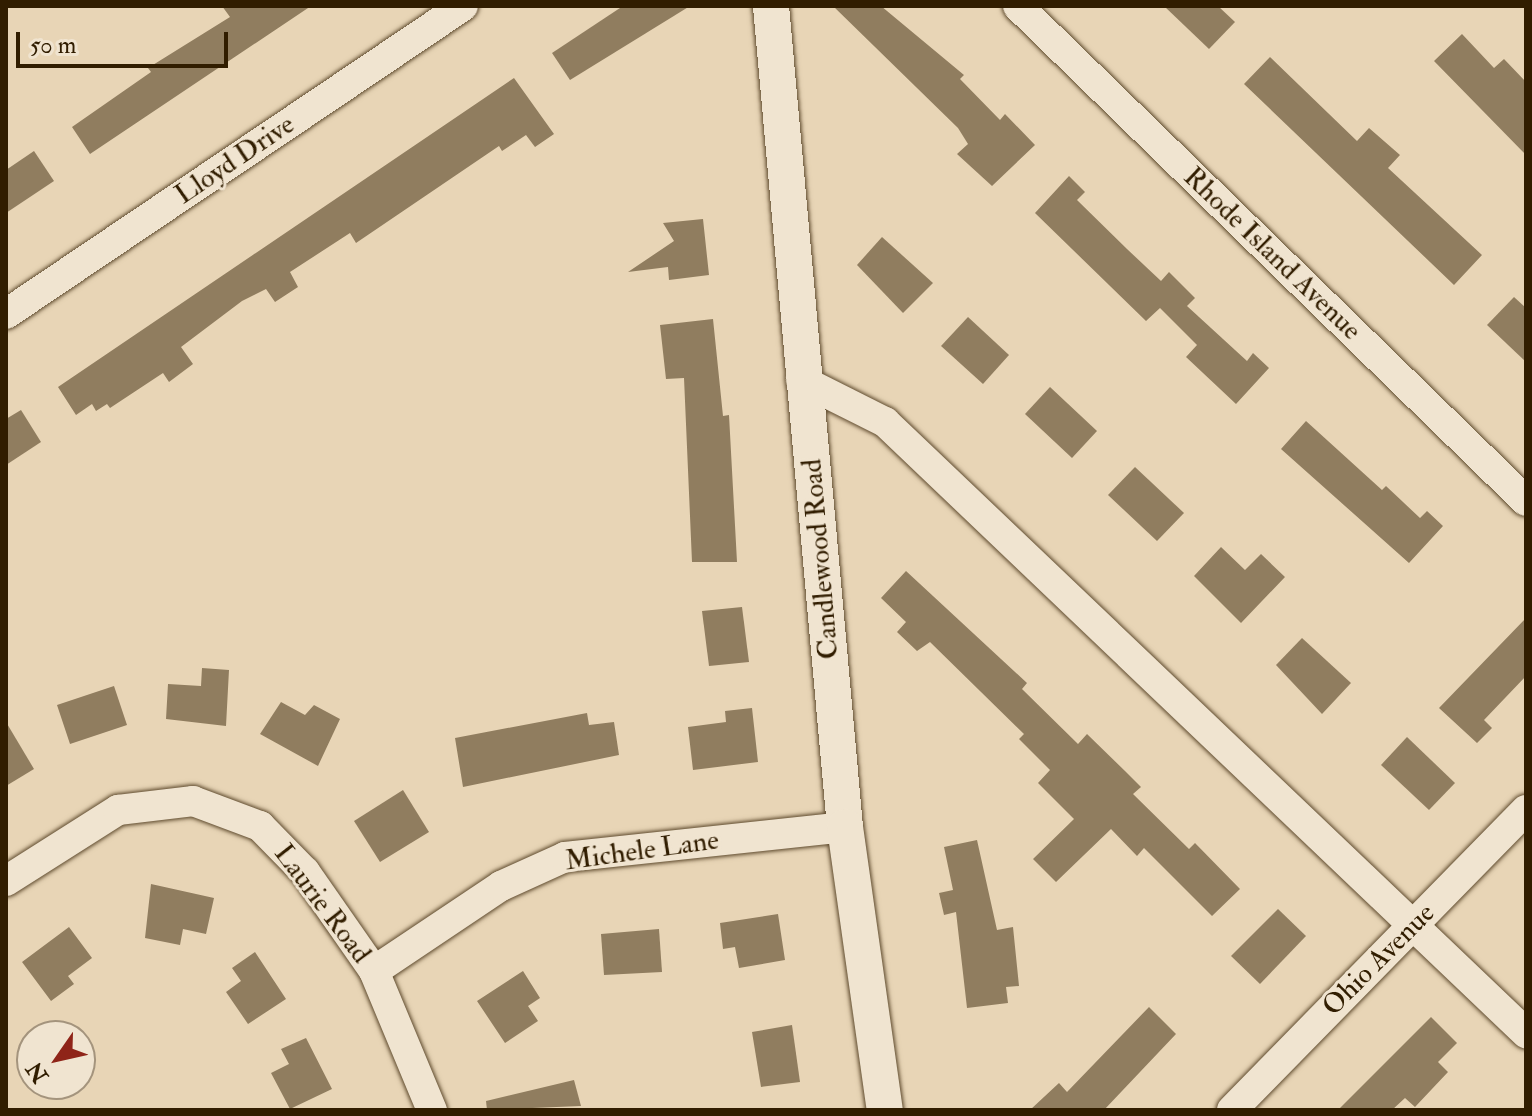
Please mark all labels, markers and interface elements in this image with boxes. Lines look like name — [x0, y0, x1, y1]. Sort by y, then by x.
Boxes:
scale bar — [20, 16, 232, 66]
text: 50 m — [30, 30, 76, 61]
street label: Lloyd Drive — [169, 108, 301, 212]
street label: Rhode Island Avenue — [1176, 161, 1368, 347]
street label: Candlewood Road — [796, 457, 846, 661]
street label: Michele Lane — [563, 824, 721, 878]
street label: Laurie Road — [266, 838, 378, 970]
street label: Ohio Avenue — [1316, 897, 1442, 1023]
north arrow — [16, 1020, 96, 1100]
text: N — [21, 1056, 55, 1088]

